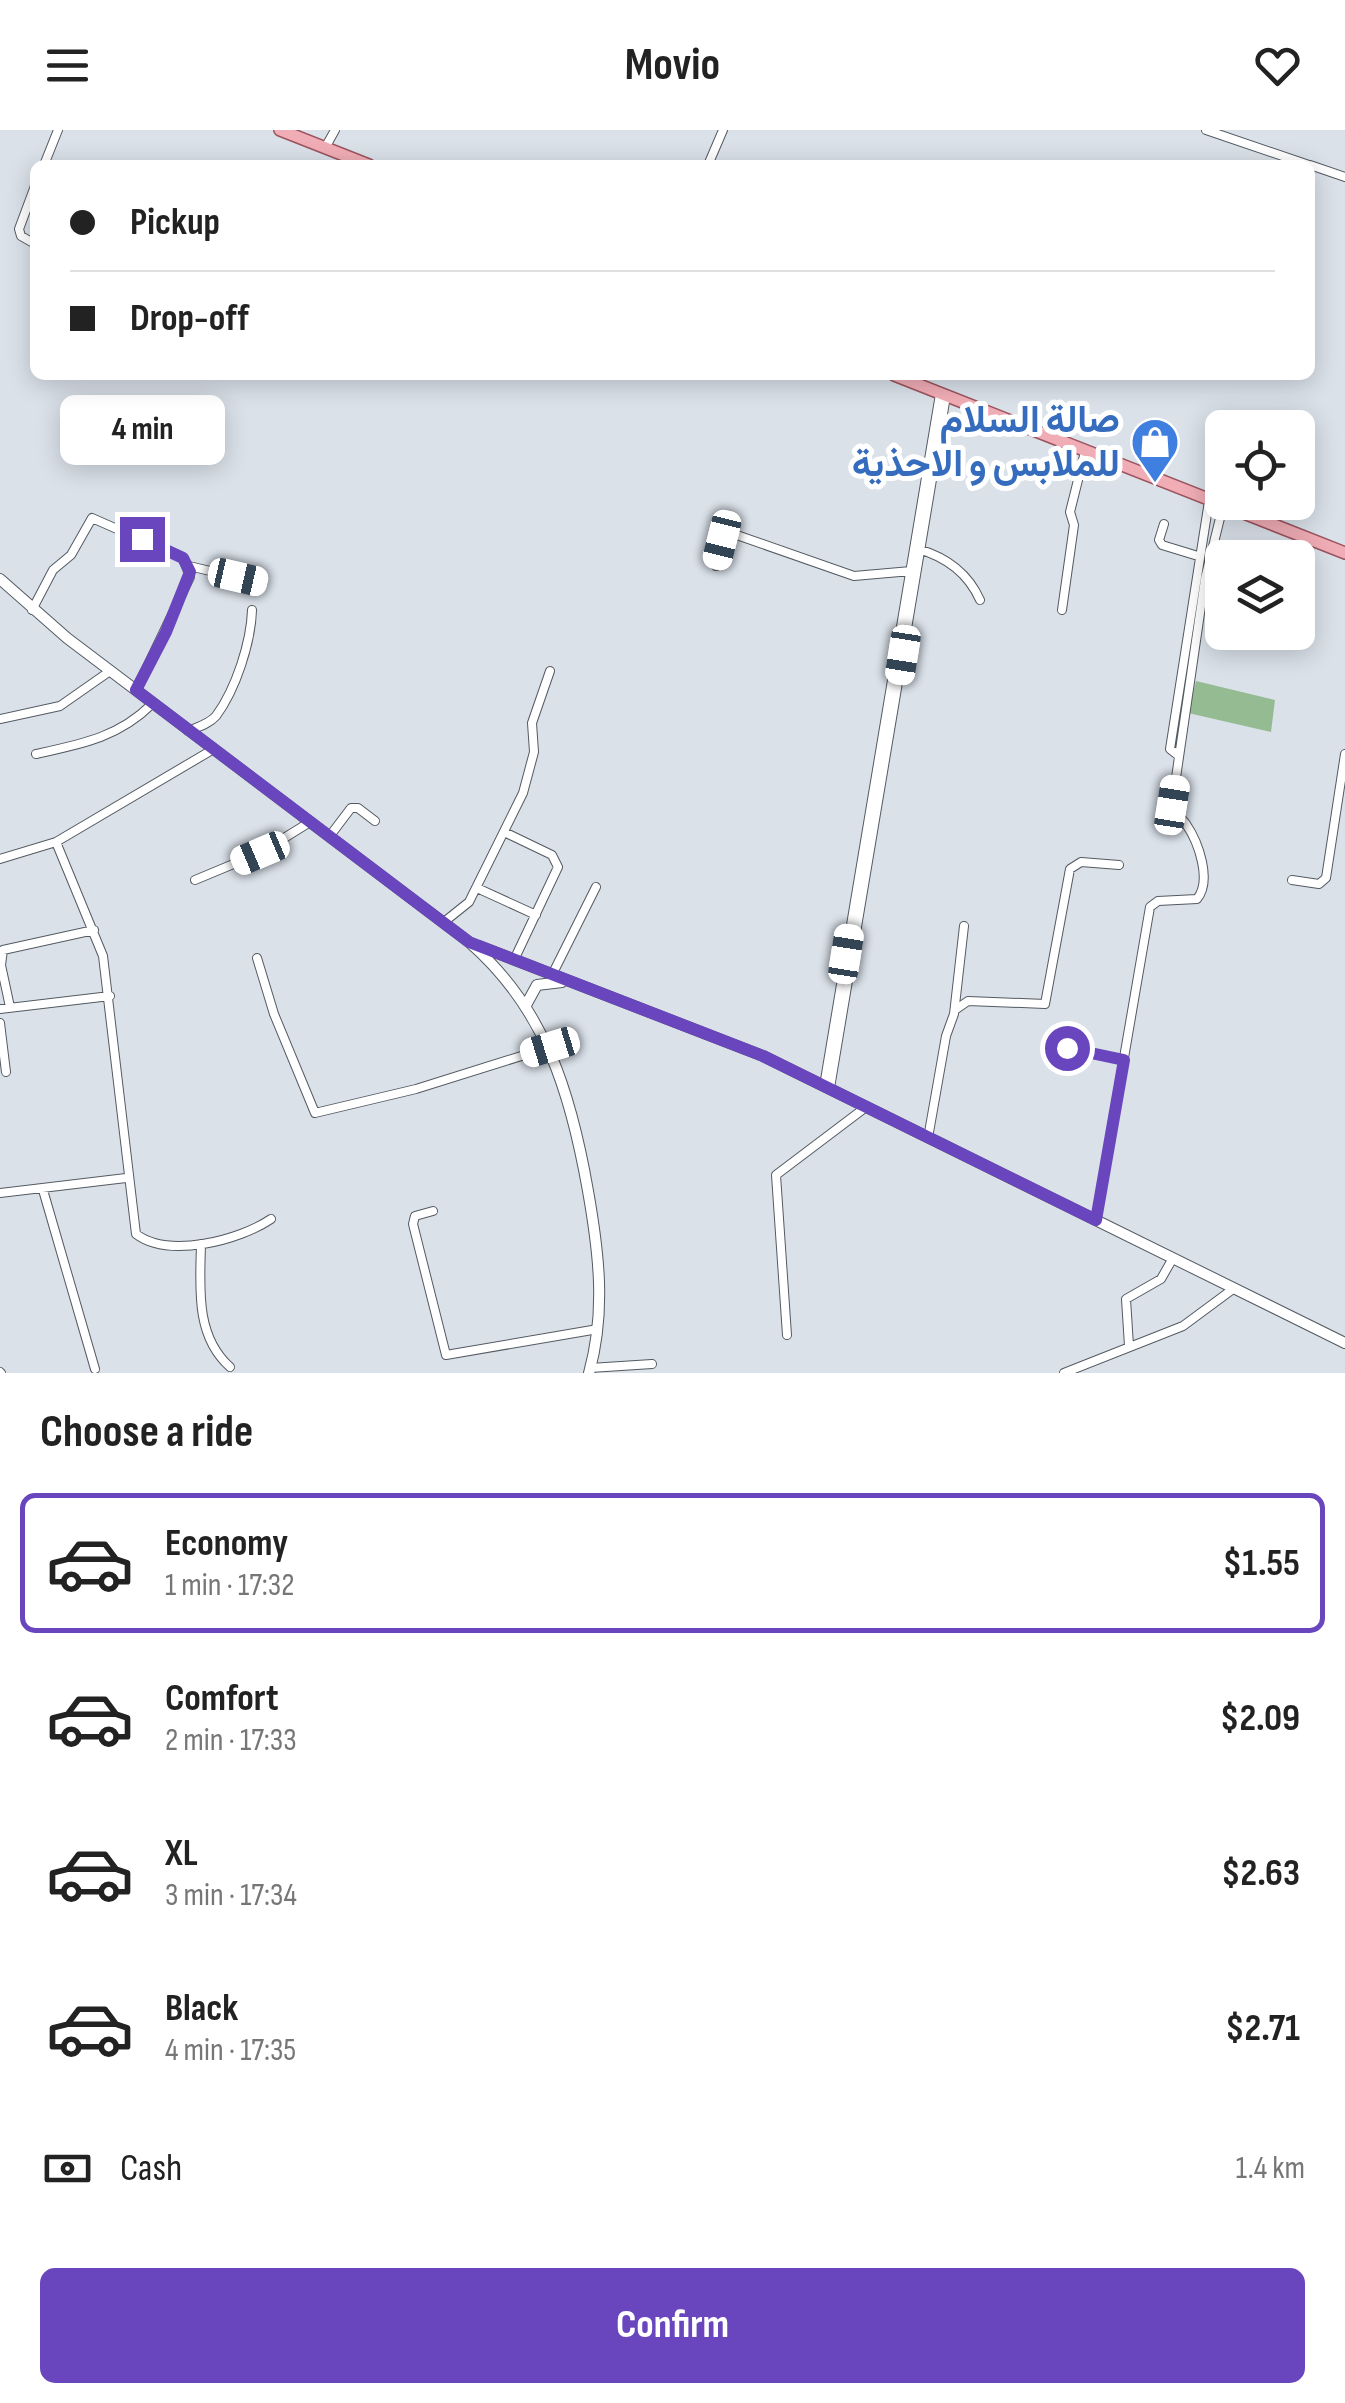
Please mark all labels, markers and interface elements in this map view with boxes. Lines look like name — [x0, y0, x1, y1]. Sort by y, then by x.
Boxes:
icon: menu — [40, 38, 95, 93]
text: Movio — [625, 38, 720, 93]
icon: heart — [1250, 38, 1305, 93]
text: Pickup — [130, 200, 220, 245]
text: Drop-off — [130, 296, 249, 341]
callout: 4 min — [59, 394, 224, 464]
place label: صالة السلام للملابس و الاحذية — [852, 398, 1120, 487]
text: 4 min — [112, 410, 173, 449]
map controls — [1205, 410, 1315, 650]
button: locate — [1205, 410, 1315, 520]
shop icon: صالة السلام للملابس و الاحذية — [1129, 416, 1181, 484]
car — [700, 507, 744, 573]
route end — [120, 517, 165, 562]
button: layers — [1205, 540, 1315, 650]
car — [205, 556, 271, 598]
car — [883, 623, 923, 687]
car — [1152, 773, 1192, 837]
car — [227, 827, 293, 879]
car — [826, 922, 866, 986]
car — [517, 1024, 583, 1070]
route start — [1045, 1026, 1090, 1071]
text: Choose a ride — [40, 1405, 253, 1460]
icon: car — [45, 1518, 135, 1608]
text: Economy — [165, 1521, 288, 1566]
text: $1.55 — [1223, 1541, 1300, 1586]
text: 1 min · 17:32 — [165, 1566, 294, 1605]
icon: car — [45, 1673, 135, 1763]
text: Comfort — [165, 1676, 279, 1721]
text: $2.09 — [1220, 1696, 1300, 1741]
text: 2 min · 17:33 — [165, 1721, 297, 1760]
icon: car — [45, 1828, 135, 1918]
text: XL — [165, 1831, 198, 1876]
text: $2.63 — [1221, 1851, 1300, 1896]
text: 3 min · 17:34 — [165, 1876, 297, 1915]
icon: car — [45, 1983, 135, 2073]
text: Black — [165, 1986, 238, 2031]
text: $2.71 — [1225, 2006, 1300, 2051]
text: 4 min · 17:35 — [165, 2031, 296, 2070]
icon: cash — [40, 2141, 95, 2196]
text: Cash — [120, 2146, 182, 2191]
text: 1.4 km — [1236, 2149, 1305, 2188]
button: Confirm — [40, 2268, 1305, 2383]

